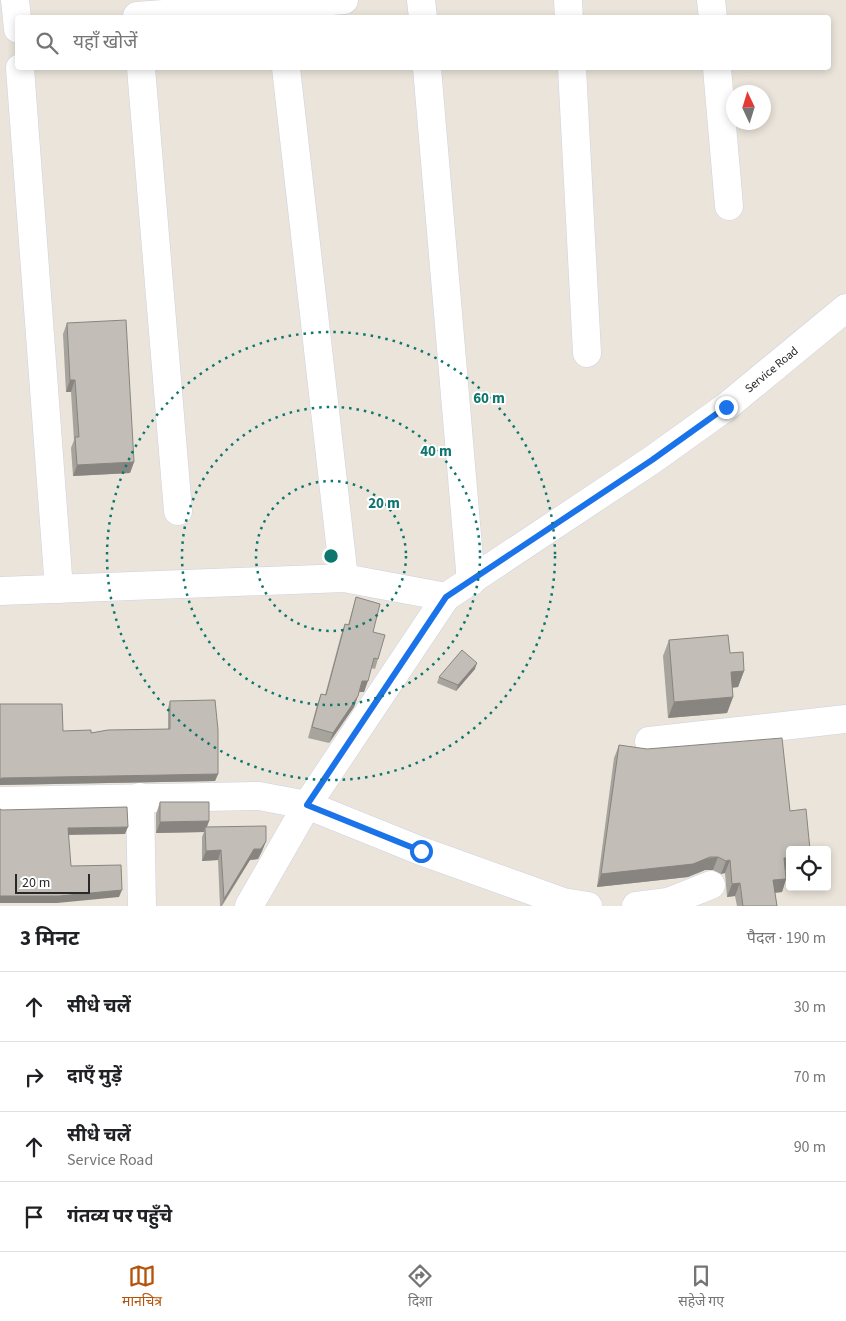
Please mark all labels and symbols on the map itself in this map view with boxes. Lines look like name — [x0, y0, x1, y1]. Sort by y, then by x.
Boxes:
north arrow — [726, 85, 771, 130]
street label: Service Road — [741, 342, 802, 397]
text: 60 m — [473, 388, 505, 409]
route end — [715, 396, 738, 419]
text: 40 m — [420, 441, 452, 462]
text: 20 m — [368, 493, 400, 514]
centre of rings — [322, 547, 340, 565]
route start — [410, 840, 433, 863]
scale bar — [15, 871, 90, 894]

